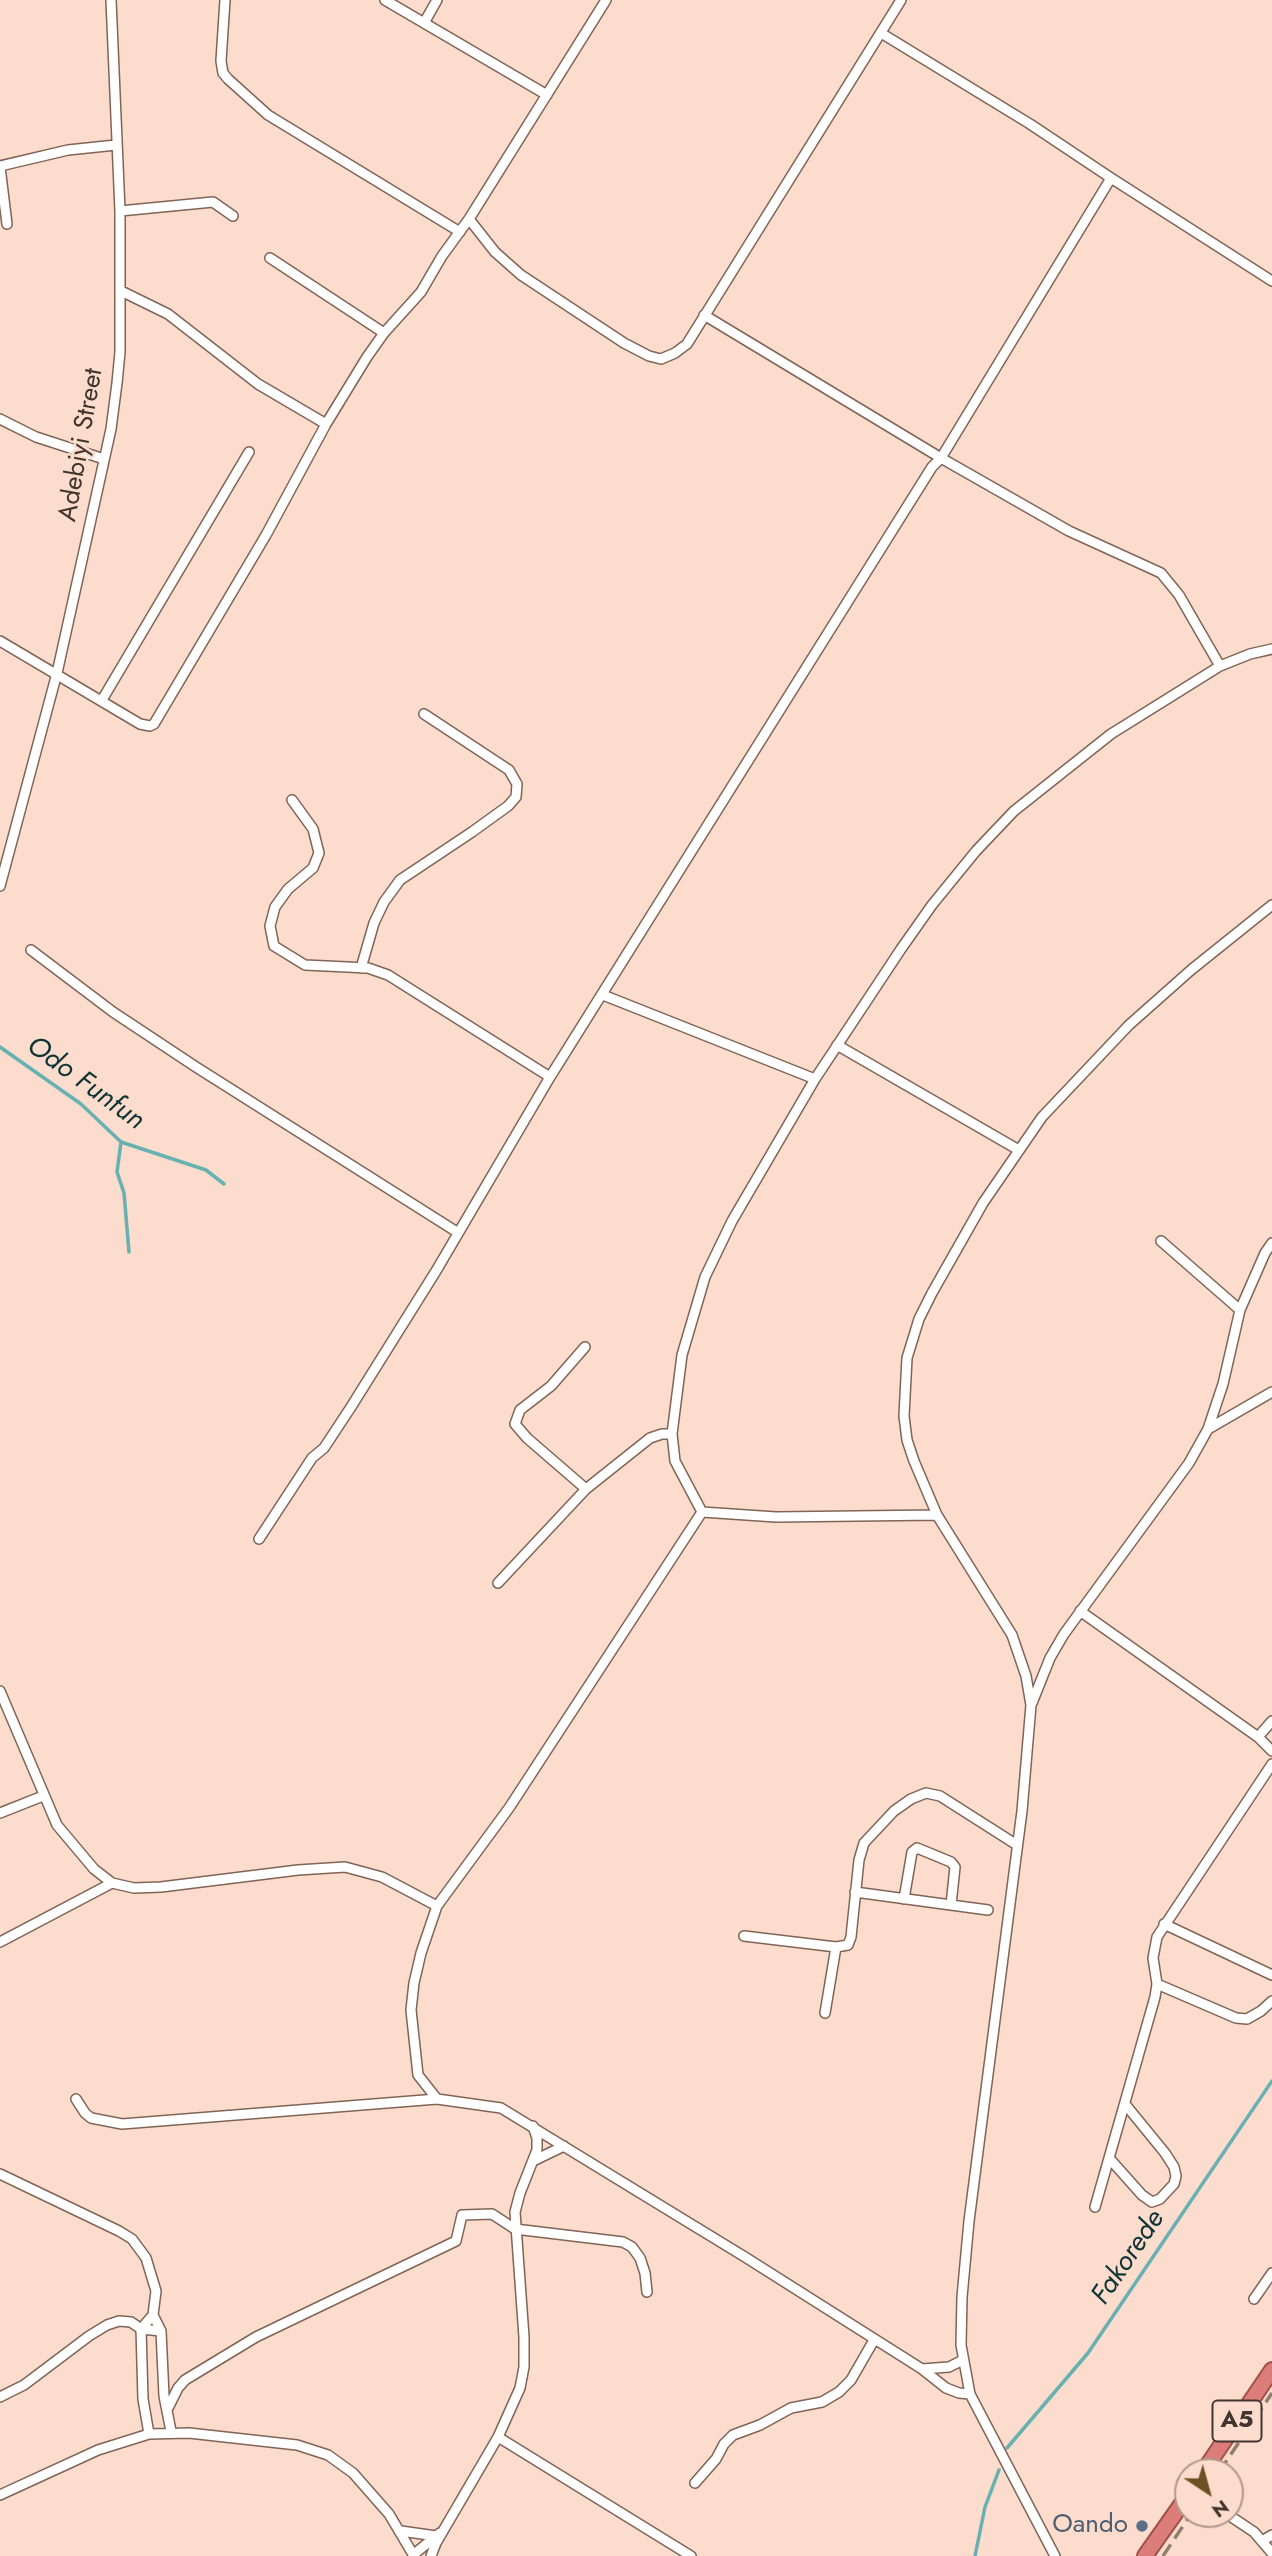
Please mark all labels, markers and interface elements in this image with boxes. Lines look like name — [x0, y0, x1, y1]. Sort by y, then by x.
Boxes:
street label: Adebiyi Street — [53, 366, 111, 524]
water label: Odo Funfun — [19, 1030, 151, 1138]
water label: Fakorede — [1085, 2204, 1173, 2312]
road number: A5 — [1212, 2400, 1262, 2442]
north arrow — [1174, 2458, 1244, 2528]
text: N — [1206, 2493, 1235, 2524]
place label: Oando — [1052, 2510, 1128, 2542]
marker: Oando — [1134, 2518, 1150, 2534]

